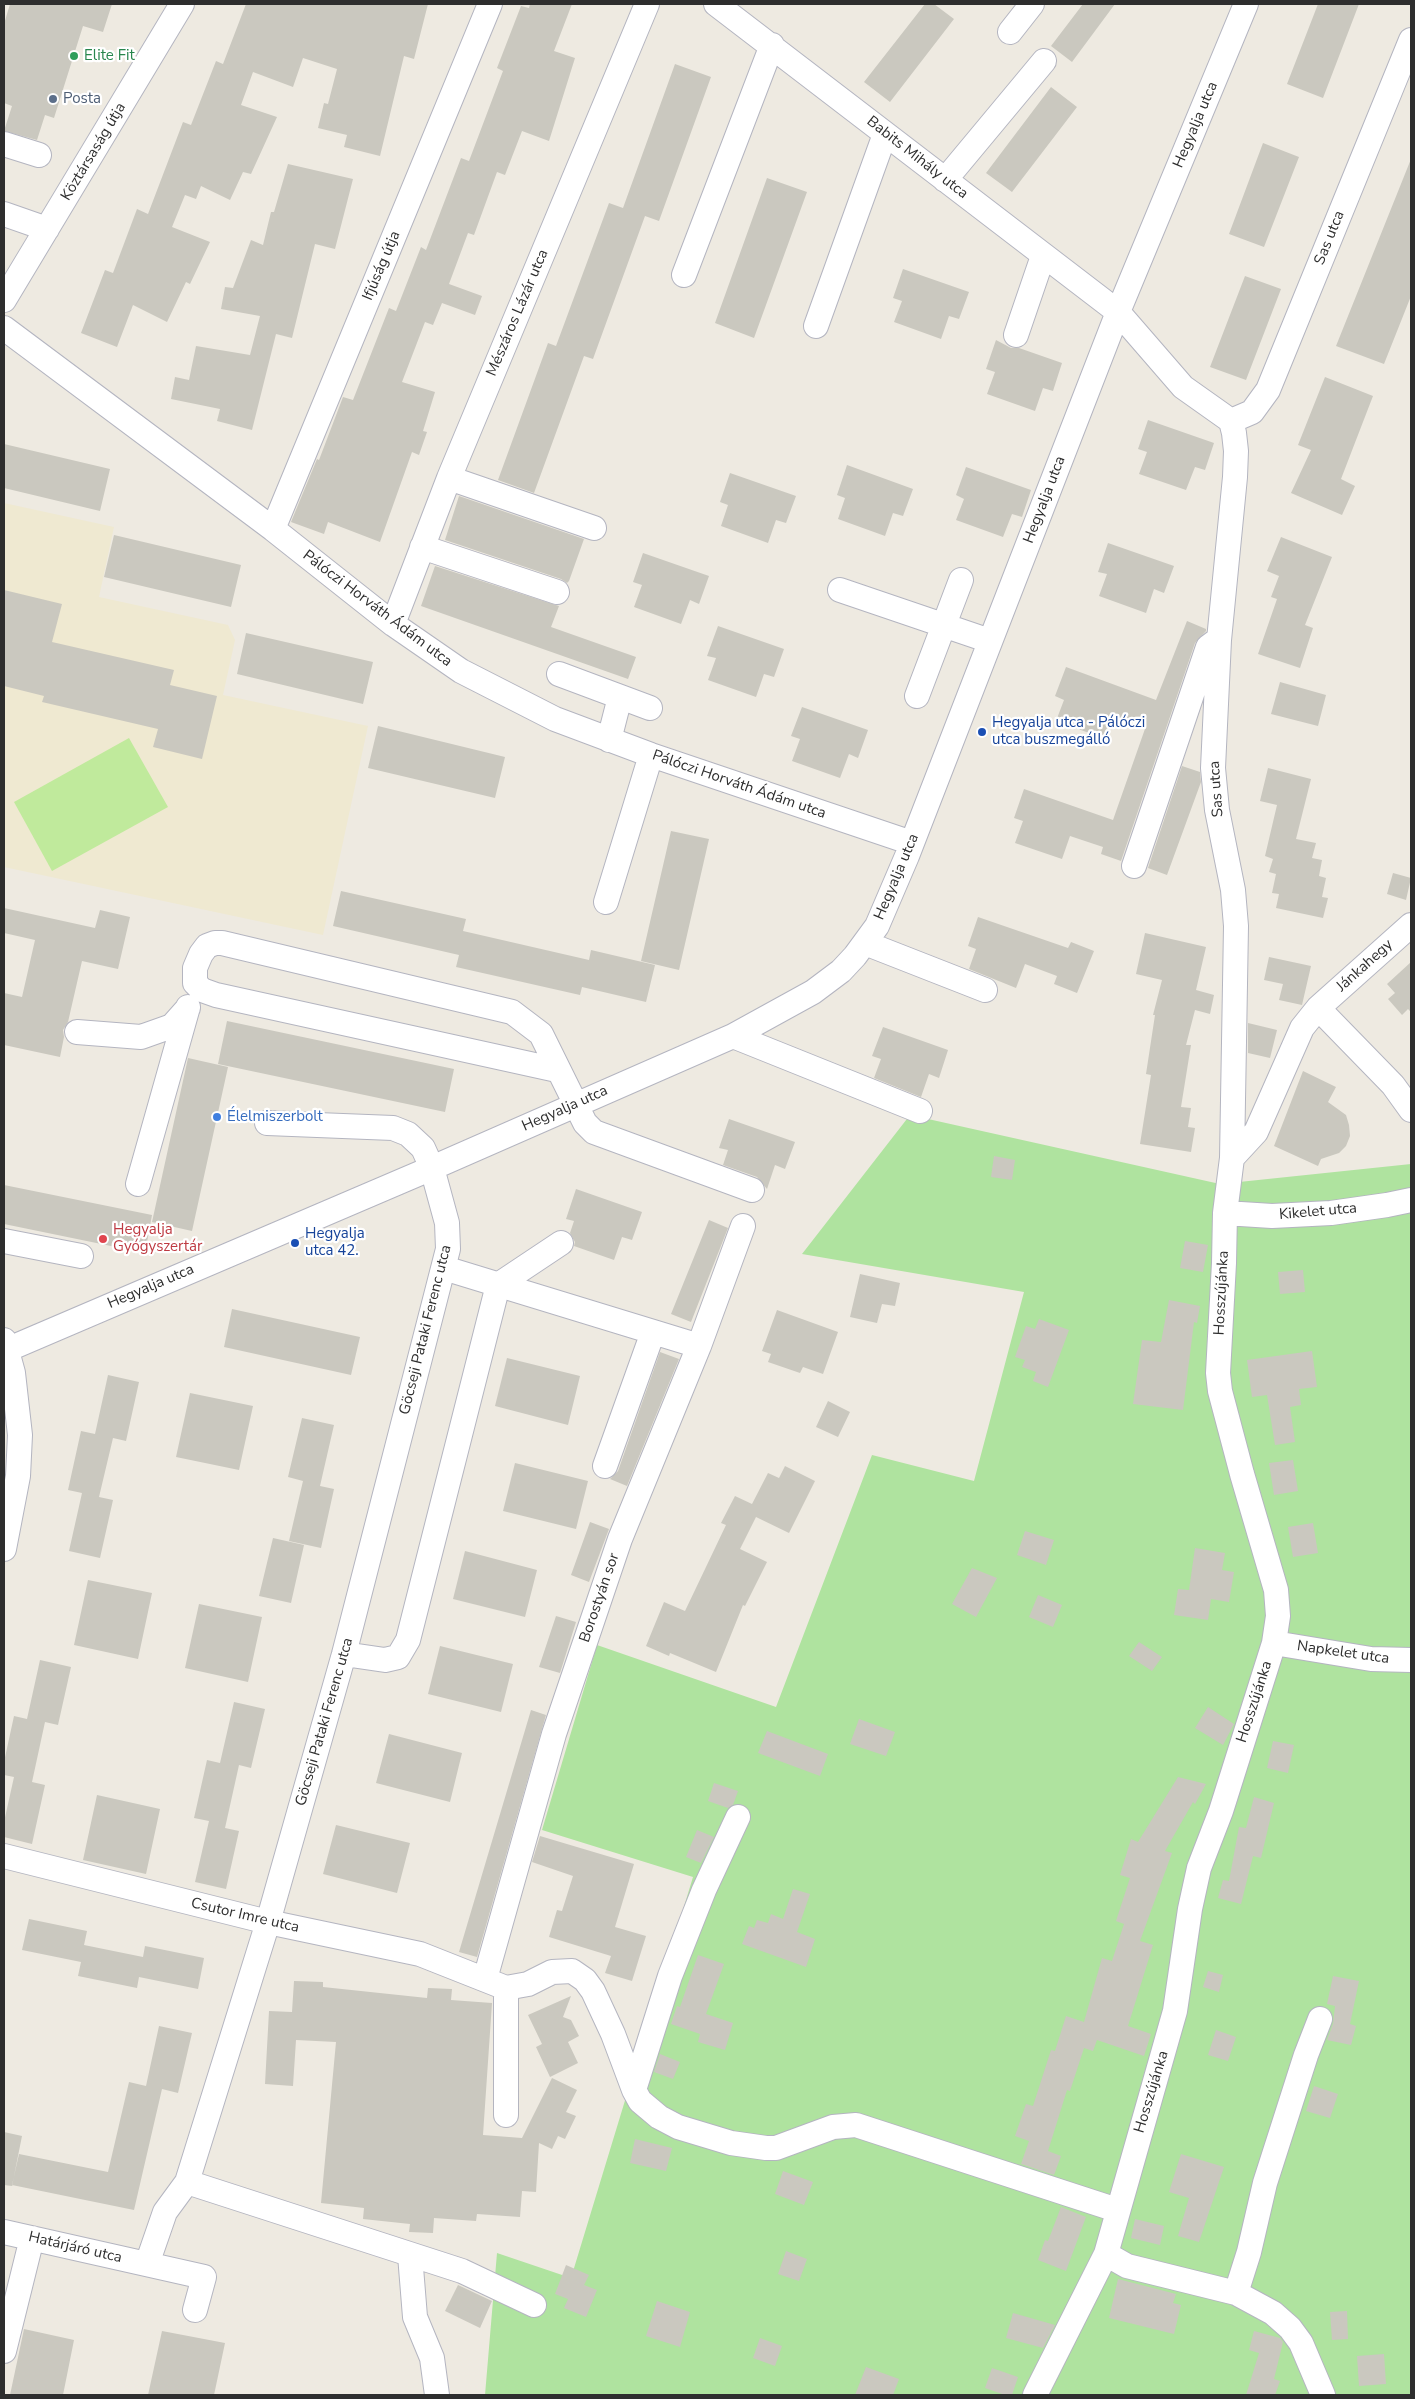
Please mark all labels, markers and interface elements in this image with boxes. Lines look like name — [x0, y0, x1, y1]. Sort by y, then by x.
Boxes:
place label: Elite Fit — [84, 47, 135, 65]
marker: Elite Fit — [68, 50, 80, 62]
street label: Hegyalja utca — [1170, 79, 1222, 171]
place label: Posta — [63, 90, 101, 108]
marker: Posta — [47, 93, 59, 105]
street label: Köztársaság útja — [58, 100, 130, 204]
street label: Babits Mihály utca — [863, 113, 971, 203]
street label: Sas utca — [1311, 208, 1349, 268]
street label: Ifjúság útja — [359, 229, 405, 303]
street label: Mészáros Lázár utca — [483, 247, 553, 379]
street label: Hegyalja utca — [1020, 454, 1070, 546]
street label: Pálóczi Horváth Ádám utca — [299, 547, 455, 671]
place label: Hegyalja utca - Pálóczi utca buszmegálló — [992, 714, 1145, 749]
marker: Hegyalja utca - Pálóczi utca buszmegálló — [976, 726, 988, 738]
street label: Pálóczi Horváth Ádám utca — [650, 747, 828, 823]
street label: Sas utca — [1206, 760, 1228, 818]
street label: Hegyalja utca — [871, 831, 923, 923]
street label: Jánkahegy — [1333, 936, 1397, 996]
street label: Hegyalja utca — [519, 1082, 611, 1136]
place label: Élelmiszerbolt — [227, 1108, 323, 1126]
marker: Élelmiszerbolt — [211, 1111, 223, 1123]
street label: Kikelet utca — [1278, 1200, 1358, 1224]
place label: Hegyalja Gyógyszertár — [113, 1221, 202, 1256]
place label: Hegyalja utca 42. — [305, 1225, 365, 1260]
marker: Hegyalja Gyógyszertár — [97, 1233, 109, 1245]
marker: Hegyalja utca 42. — [289, 1237, 301, 1249]
street label: Göcseji Pataki Ferenc utca — [396, 1243, 456, 1417]
street label: Hosszújánka — [1211, 1250, 1233, 1336]
street label: Hegyalja utca — [105, 1261, 197, 1313]
street label: Borostyán sor — [576, 1551, 624, 1645]
street label: Göcseji Pataki Ferenc utca — [292, 1636, 358, 1808]
street label: Napkelet utca — [1296, 1638, 1390, 1668]
street label: Hosszújánka — [1233, 1659, 1277, 1745]
street label: Csutor Imre utca — [189, 1895, 301, 1937]
street label: Hosszújánka — [1131, 2049, 1173, 2135]
street label: Határjáró utca — [27, 2229, 123, 2267]

